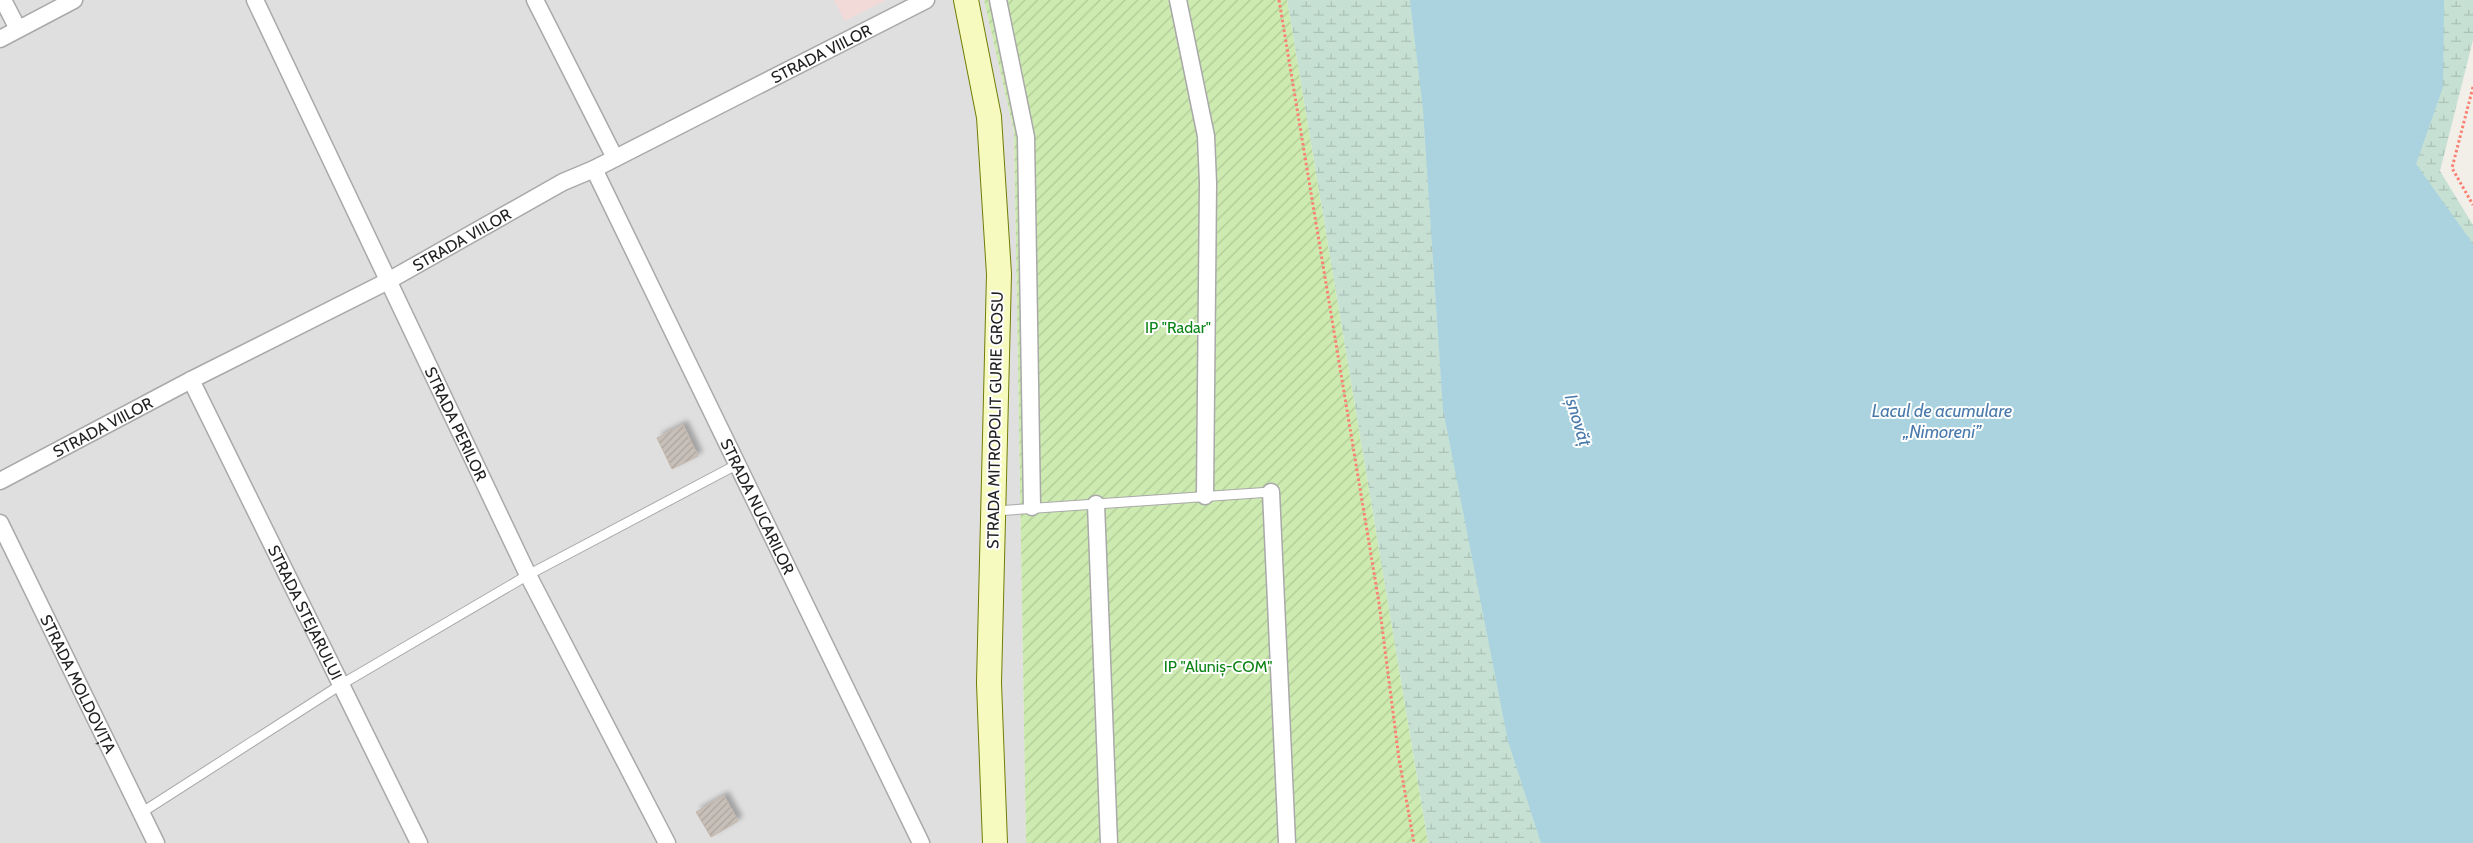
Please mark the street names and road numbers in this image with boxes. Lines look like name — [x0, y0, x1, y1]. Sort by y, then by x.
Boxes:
street label: STRADA VIILOR — [768, 20, 875, 87]
street label: STRADA VIILOR — [409, 204, 514, 275]
street label: STRADA MITROPOLIT GURIE GROSU — [983, 291, 1007, 549]
street label: STRADA PERILOR — [421, 364, 491, 484]
street label: STRADA VIILOR — [50, 393, 156, 461]
street label: STRADA NUCARILOR — [717, 436, 799, 578]
street label: STRADA STEJARULUI — [264, 542, 347, 683]
street label: STRADA MOLDOVIȚA — [37, 612, 120, 756]

